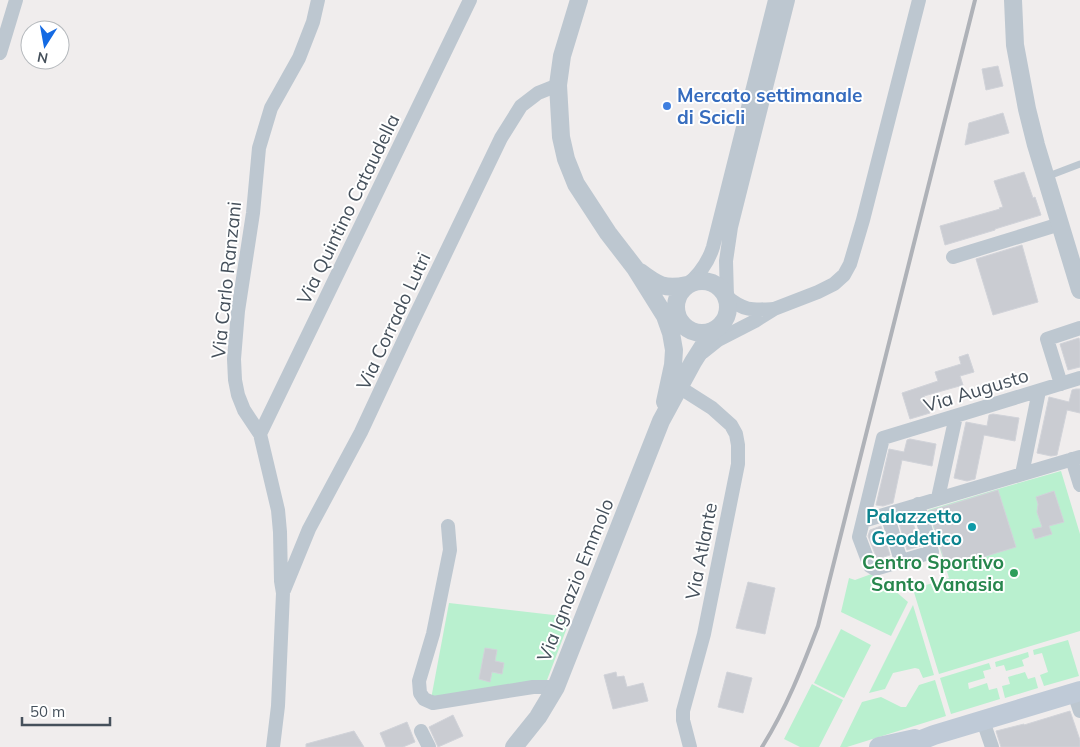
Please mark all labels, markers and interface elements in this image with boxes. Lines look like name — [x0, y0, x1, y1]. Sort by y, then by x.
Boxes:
north arrow — [20, 20, 70, 70]
text: N — [36, 48, 49, 68]
place label: Mercato settimanale di Scicli — [677, 83, 862, 129]
marker: Mercato settimanale di Scicli — [661, 100, 673, 112]
street label: Via Quintino Cataudella — [291, 110, 405, 308]
street label: Via Carlo Ranzani — [206, 200, 246, 360]
street label: Via Corrado Lutri — [351, 248, 435, 394]
street label: Via Augusto — [921, 363, 1031, 417]
street label: Via Ignazio Emmolo — [531, 495, 619, 665]
street label: Via Atlante — [680, 500, 722, 602]
place label: Palazzetto Geodetico — [866, 504, 962, 550]
marker: Palazzetto Geodetico — [966, 521, 978, 533]
place label: Centro Sportivo Santo Vanasia — [862, 550, 1004, 596]
marker: Centro Sportivo Santo Vanasia — [1008, 567, 1020, 579]
scale bar — [22, 694, 110, 726]
text: 50 m — [30, 702, 65, 721]

